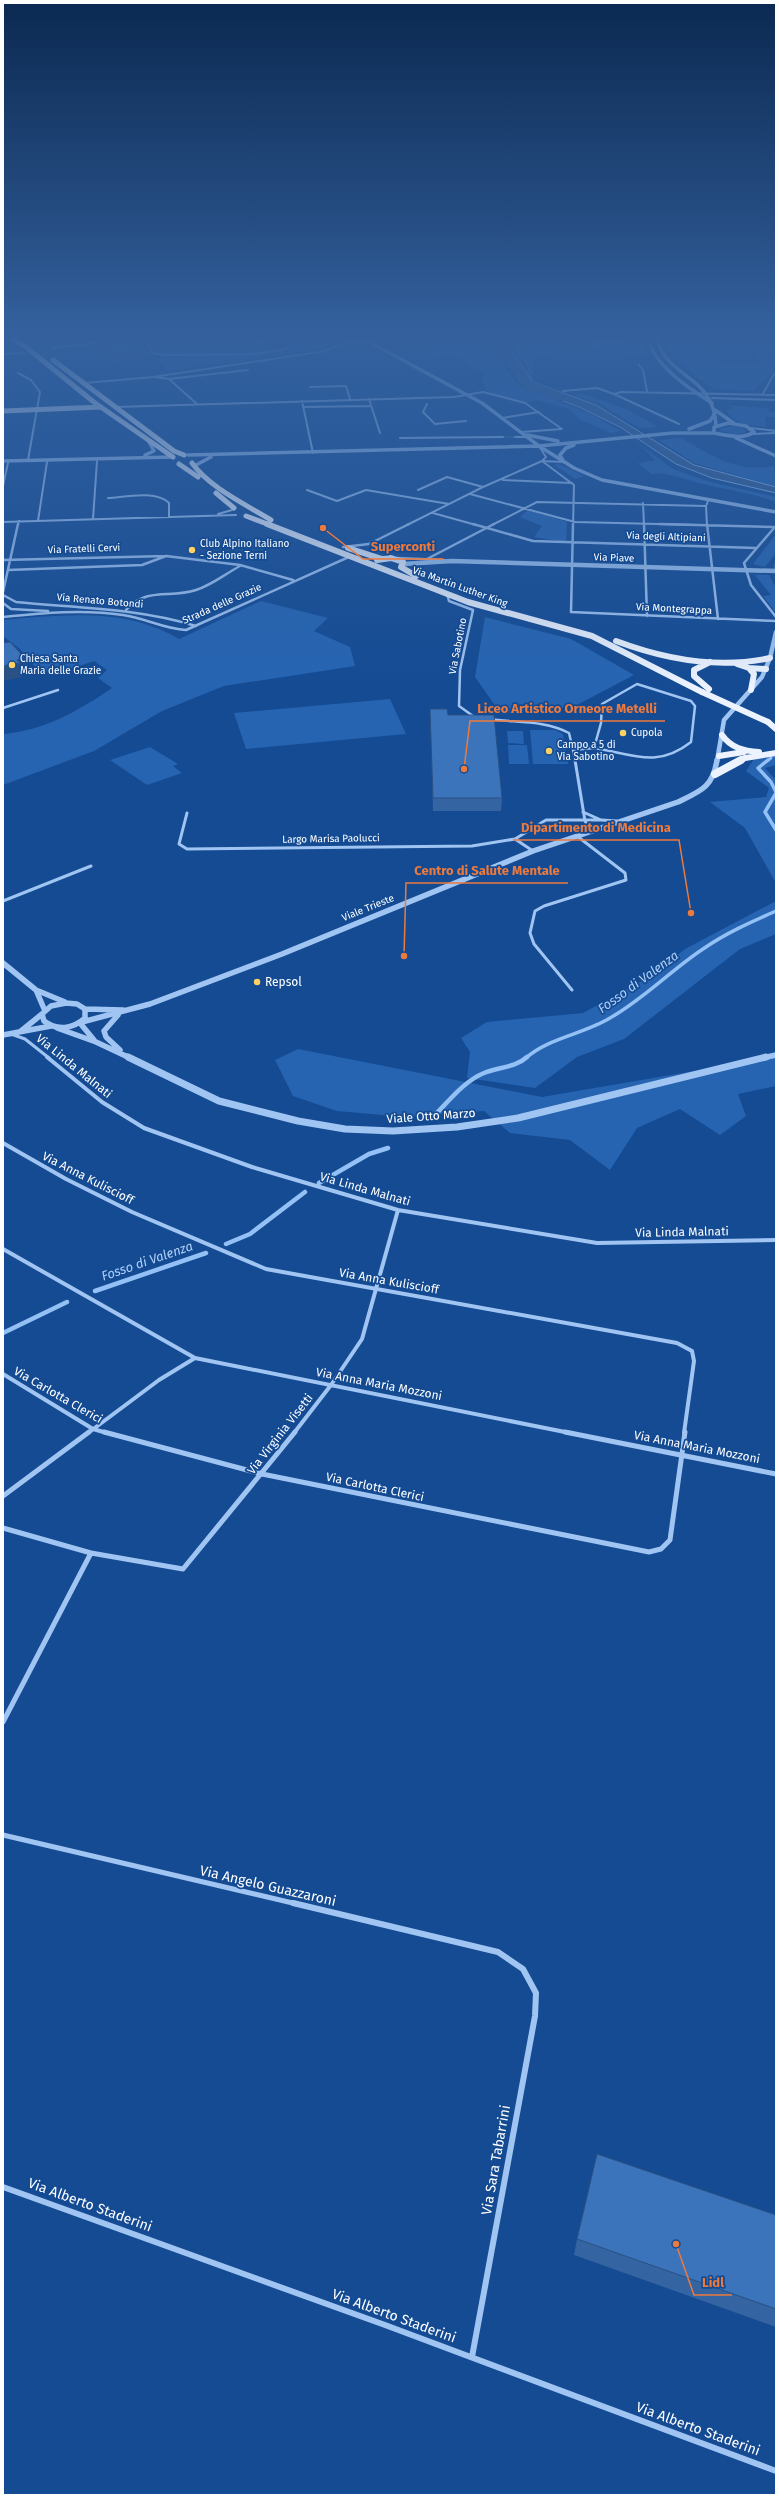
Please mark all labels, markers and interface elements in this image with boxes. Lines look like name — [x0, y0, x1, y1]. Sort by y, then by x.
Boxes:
street label: Via degli Altipiani — [626, 530, 706, 544]
callout: Superconti — [363, 534, 443, 559]
place label: Club Alpino Italiano - Sezione Terni — [200, 538, 289, 562]
text: Superconti — [371, 539, 436, 554]
street label: Via Fratelli Cervi — [47, 542, 121, 556]
marker: Club Alpino Italiano - Sezione Terni — [187, 545, 197, 555]
street label: Via Piave — [593, 551, 635, 565]
street label: Via Martin Luther King — [411, 564, 510, 610]
street label: Strada delle Grazie — [181, 581, 263, 627]
street label: Via Renato Botondi — [56, 591, 144, 611]
street label: Via Montegrappa — [636, 601, 712, 617]
street label: Via Sabotino — [447, 617, 469, 675]
place label: Chiesa Santa Maria delle Grazie — [20, 653, 101, 677]
marker: Chiesa Santa Maria delle Grazie — [7, 660, 17, 670]
callout: Liceo Artistico Orneore Metelli — [470, 696, 665, 721]
text: Liceo Artistico Orneore Metelli — [477, 701, 657, 716]
place label: Cupola — [631, 727, 662, 739]
marker: Cupola — [618, 728, 628, 738]
place label: Campo a 5 di Via Sabotino — [557, 739, 616, 763]
marker: Campo a 5 di Via Sabotino — [544, 746, 554, 756]
callout: Dipartimento di Medicina — [513, 815, 679, 840]
text: Dipartimento di Medicina — [521, 820, 671, 835]
street label: Largo Marisa Paolucci — [282, 832, 380, 846]
callout: Centro di Salute Mentale — [406, 858, 568, 883]
text: Centro di Salute Mentale — [414, 863, 560, 878]
street label: Viale Trieste — [340, 892, 396, 924]
water label: Fosso di Valenza — [595, 948, 681, 1016]
place label: Repsol — [265, 975, 302, 989]
marker: Repsol — [252, 977, 262, 987]
street label: Via Linda Malnati — [33, 1031, 115, 1101]
street label: Viale Otto Marzo — [386, 1106, 476, 1126]
street label: Via Anna Kuliscioff — [40, 1149, 137, 1208]
street label: Via Linda Malnati — [318, 1169, 412, 1209]
street label: Via Linda Malnati — [635, 1224, 729, 1240]
water label: Fosso di Valenza — [99, 1238, 195, 1284]
street label: Via Anna Kuliscioff — [338, 1265, 441, 1297]
street label: Via Carlotta Clerici — [11, 1364, 105, 1426]
street label: Via Anna Maria Mozzoni — [315, 1365, 443, 1403]
street label: Via Virginia Visetti — [244, 1391, 316, 1477]
street label: Via Anna Maria Mozzoni — [633, 1428, 761, 1466]
street label: Via Carlotta Clerici — [325, 1470, 425, 1504]
street label: Via Angelo Guazzaroni — [198, 1862, 338, 1910]
street label: Via Sara Tabarrini — [478, 2104, 514, 2216]
street label: Via Alberto Staderini — [26, 2175, 154, 2235]
callout: Lidl — [694, 2270, 732, 2295]
text: Lidl — [702, 2275, 724, 2290]
street label: Via Alberto Staderini — [330, 2286, 458, 2346]
street label: Via Alberto Staderini — [634, 2399, 762, 2459]

